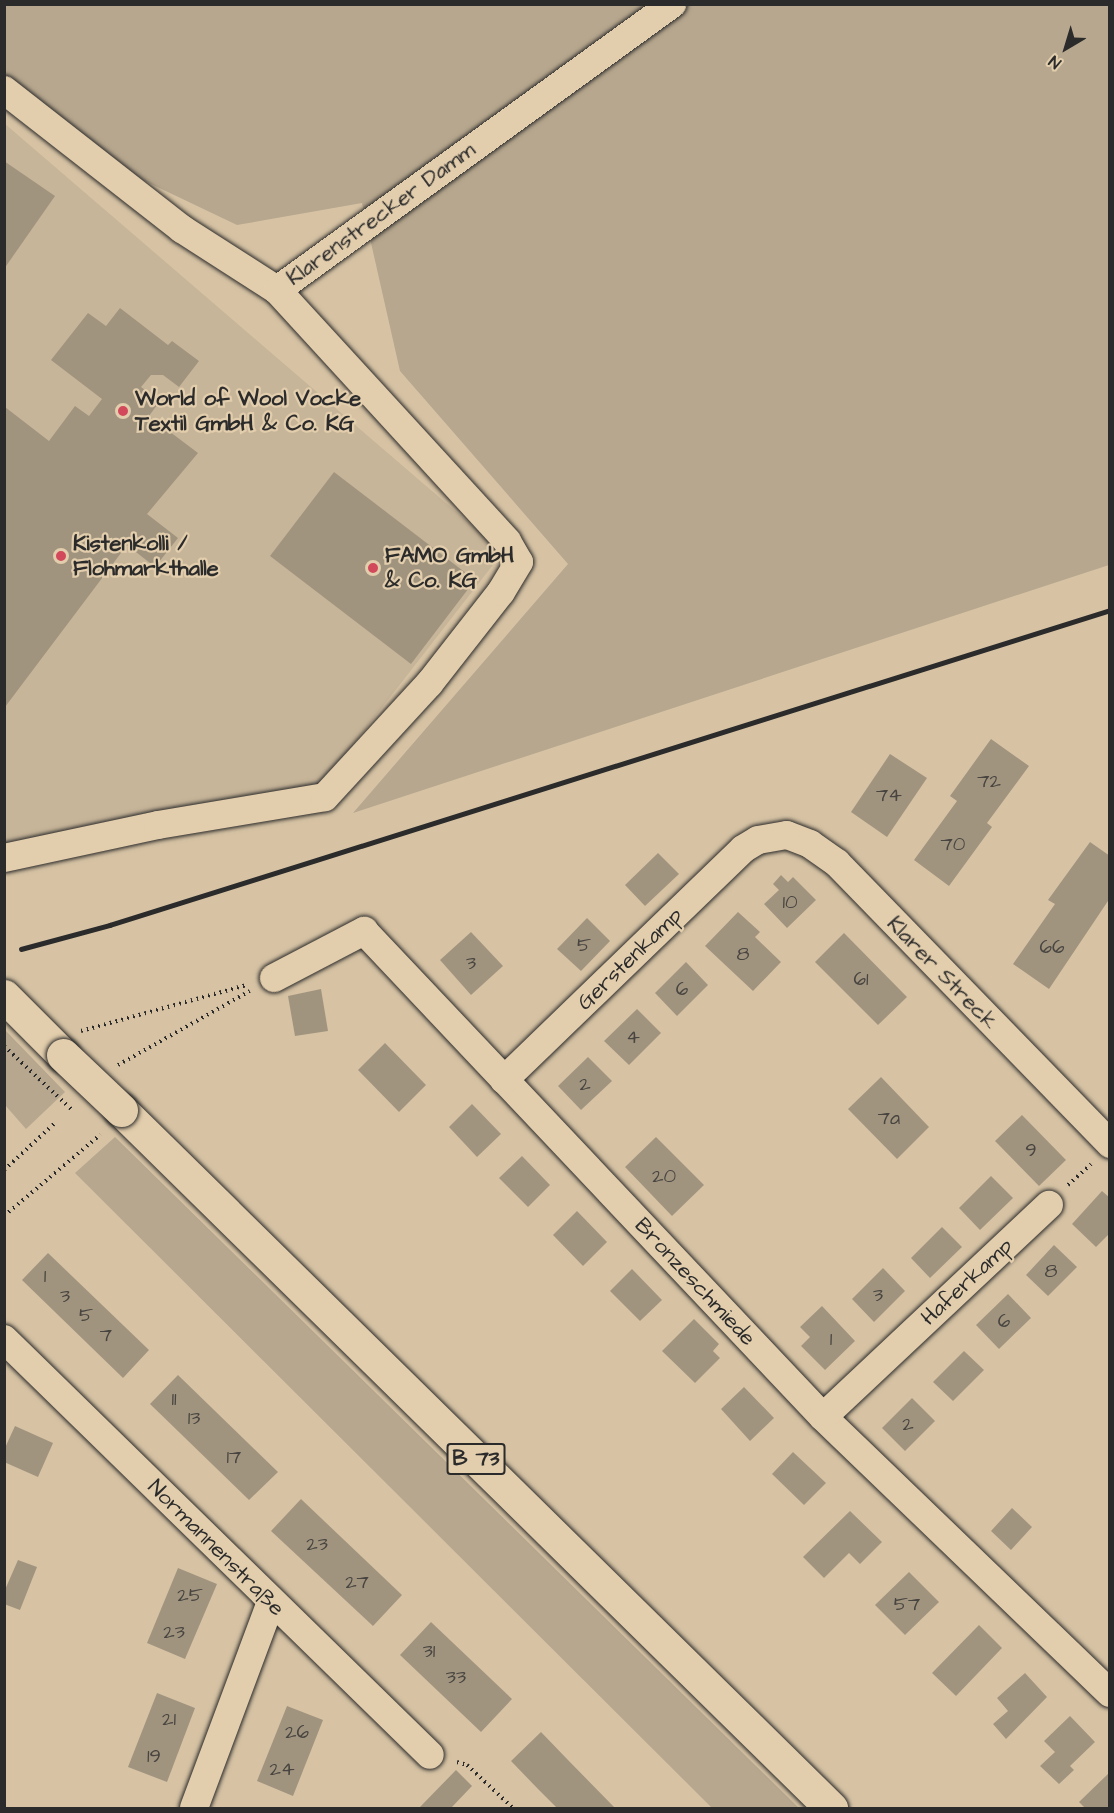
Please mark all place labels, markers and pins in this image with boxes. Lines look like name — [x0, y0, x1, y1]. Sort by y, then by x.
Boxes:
place label: World of Wool Vocke Textil GmbH & Co. KG — [135, 385, 361, 436]
marker: World of Wool Vocke Textil GmbH & Co. KG — [116, 404, 130, 418]
place label: Kistenkolli / Flohmarkthalle — [73, 530, 219, 582]
place label: FAMO GmbH & Co. KG — [385, 542, 514, 594]
marker: Kistenkolli / Flohmarkthalle — [54, 549, 68, 563]
marker: FAMO GmbH & Co. KG — [366, 561, 380, 575]

